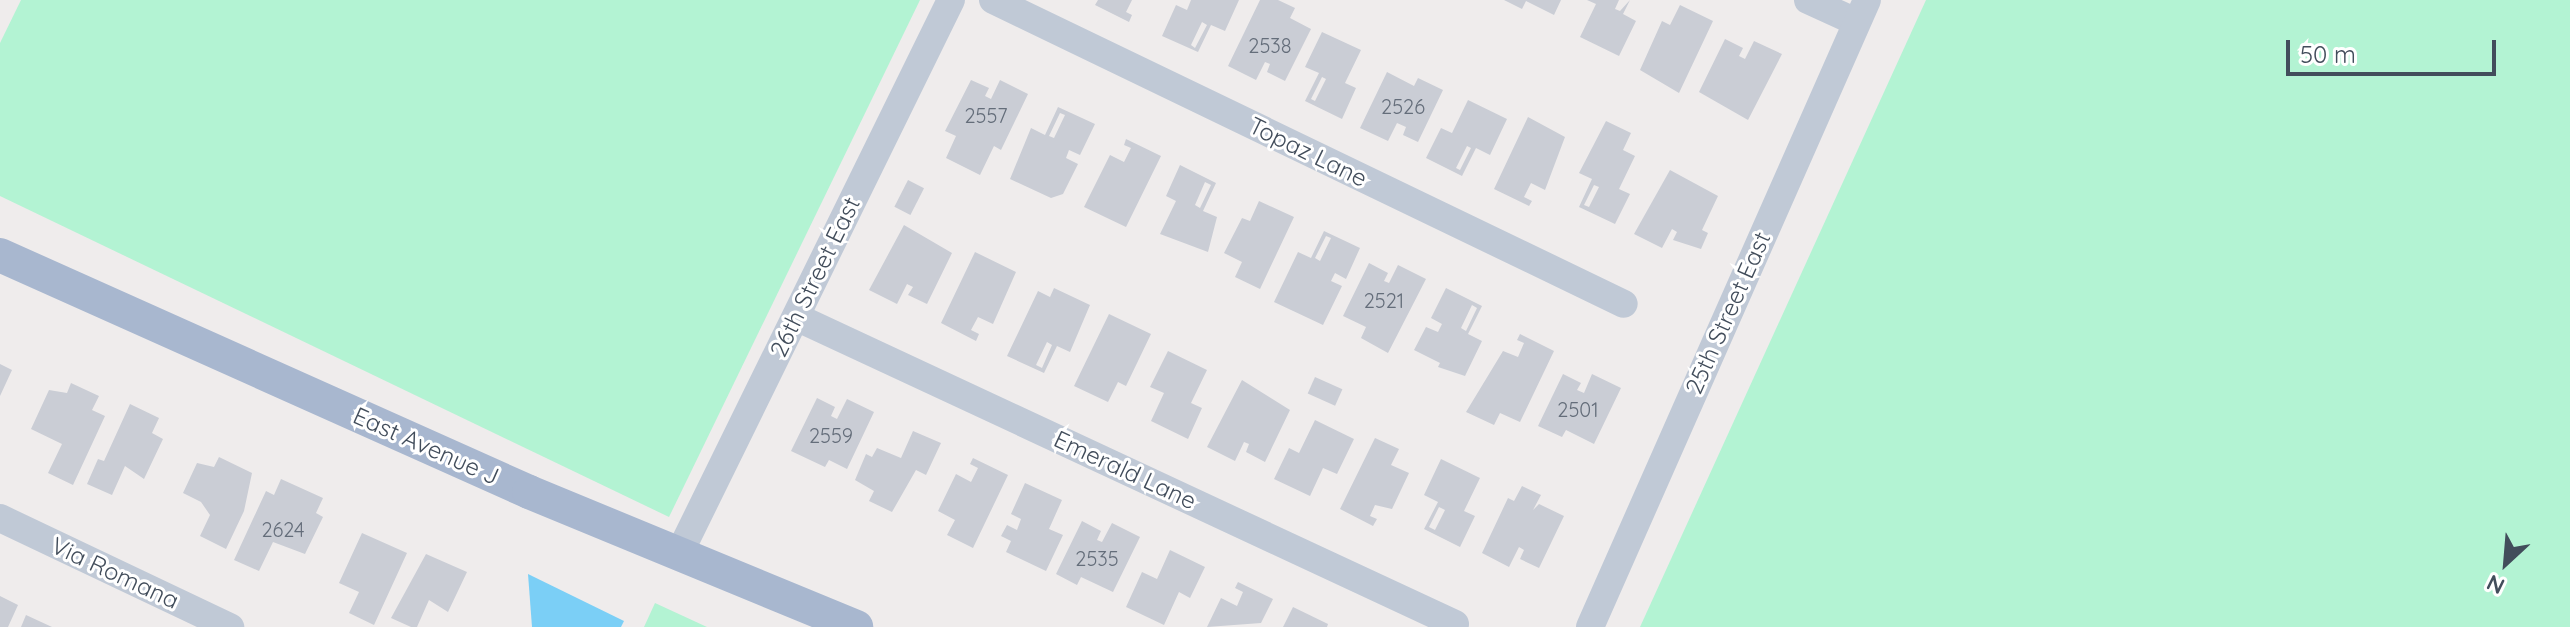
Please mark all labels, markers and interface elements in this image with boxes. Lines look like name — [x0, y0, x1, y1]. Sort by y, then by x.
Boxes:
scale bar — [2290, 24, 2500, 74]
house number: 2538 — [1248, 33, 1292, 57]
text: 50 m — [2300, 39, 2356, 69]
house number: 2526 — [1381, 94, 1425, 118]
house number: 2557 — [964, 103, 1008, 127]
street label: Topaz Lane — [1244, 111, 1372, 193]
street label: 26th Street East — [764, 192, 866, 362]
street label: 25th Street East — [1679, 227, 1777, 399]
house number: 2521 — [1364, 288, 1404, 312]
house number: 2501 — [1557, 397, 1599, 421]
street label: East Avenue J — [349, 401, 503, 491]
house number: 2559 — [809, 423, 853, 447]
street label: Emerald Lane — [1049, 424, 1201, 516]
house number: 2624 — [261, 517, 305, 541]
north arrow — [2466, 523, 2546, 603]
street label: Via Romana — [47, 531, 183, 615]
house number: 2535 — [1075, 546, 1119, 570]
text: N — [2482, 568, 2509, 601]

